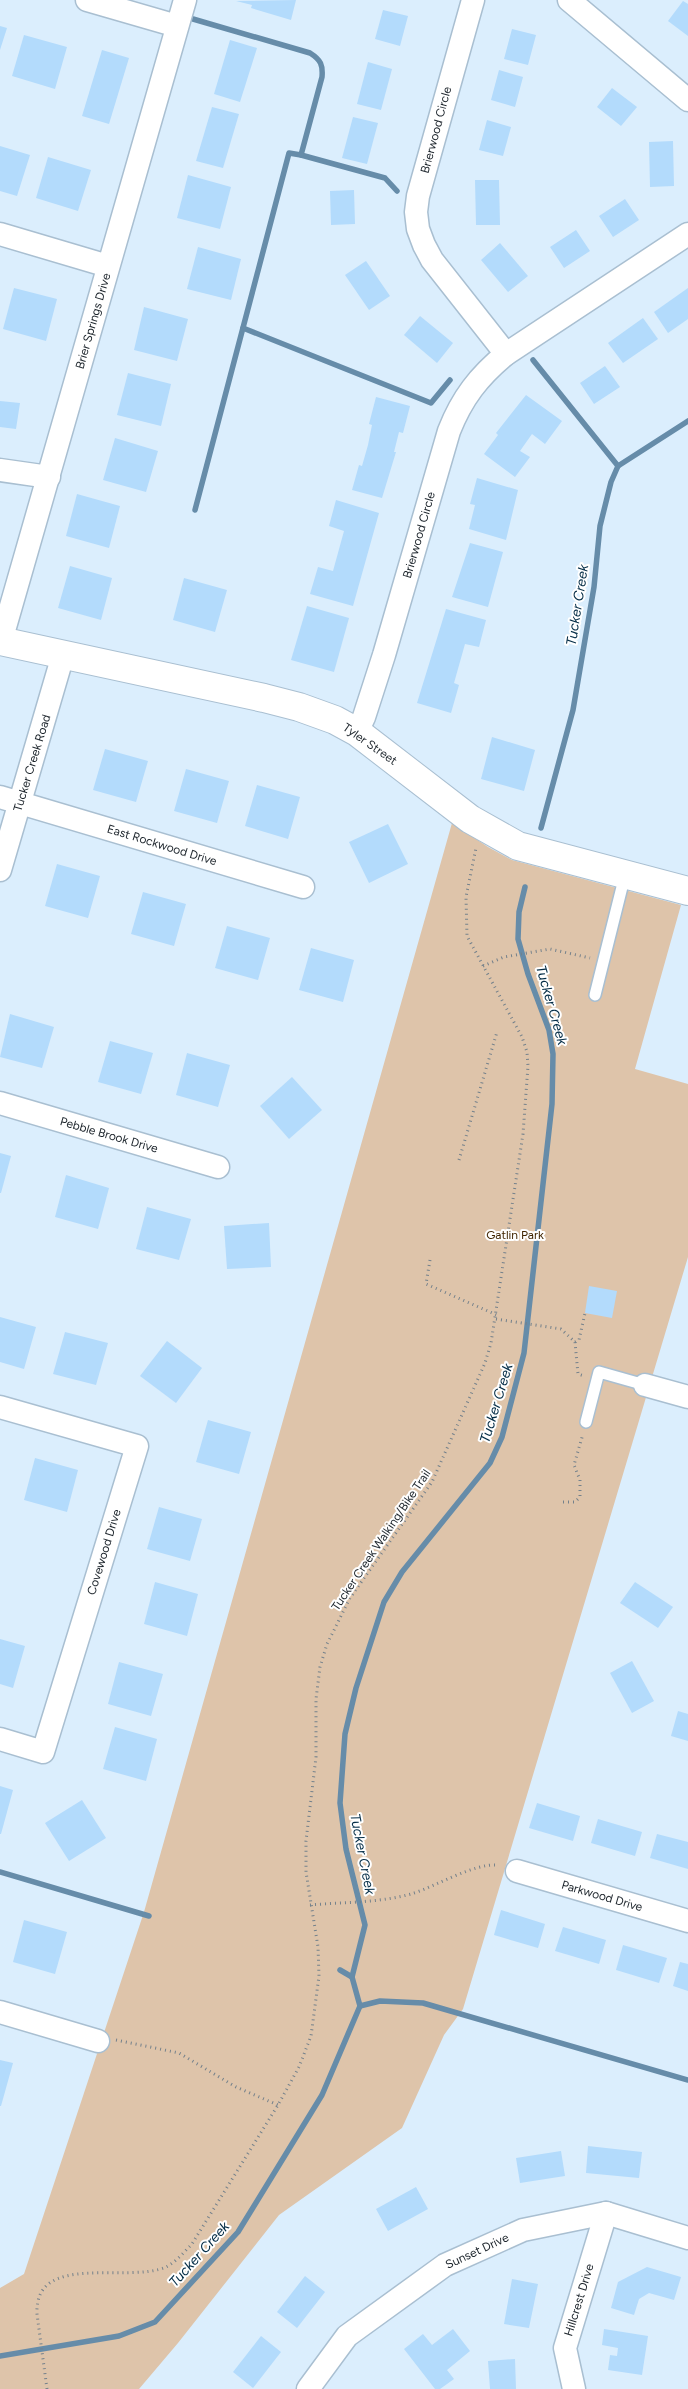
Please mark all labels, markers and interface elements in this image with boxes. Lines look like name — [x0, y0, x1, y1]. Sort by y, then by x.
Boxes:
street label: Brierwood Circle — [418, 85, 454, 175]
street label: Brier Springs Drive — [73, 271, 114, 371]
street label: Brierwood Circle — [400, 490, 438, 580]
water label: Tucker Creek — [563, 562, 592, 647]
street label: Tucker Creek Road — [11, 713, 53, 813]
street label: Tyler Street — [340, 720, 400, 768]
street label: East Rockwood Drive — [105, 822, 219, 868]
water label: Tucker Creek — [532, 963, 571, 1048]
street label: Pebble Brook Drive — [58, 1114, 160, 1156]
park label: Gatlin Park — [486, 1228, 544, 1242]
water label: Tucker Creek — [476, 1360, 517, 1445]
street label: Tucker Creek Walking/Bike Trail — [329, 1467, 433, 1613]
street label: Covewood Drive — [84, 1507, 124, 1597]
water label: Tucker Creek — [346, 1812, 379, 1897]
street label: Parkwood Drive — [560, 1878, 645, 1914]
water label: Tucker Creek — [166, 2217, 234, 2290]
street label: Sunset Drive — [443, 2230, 511, 2272]
street label: Hillcrest Drive — [561, 2262, 597, 2338]

